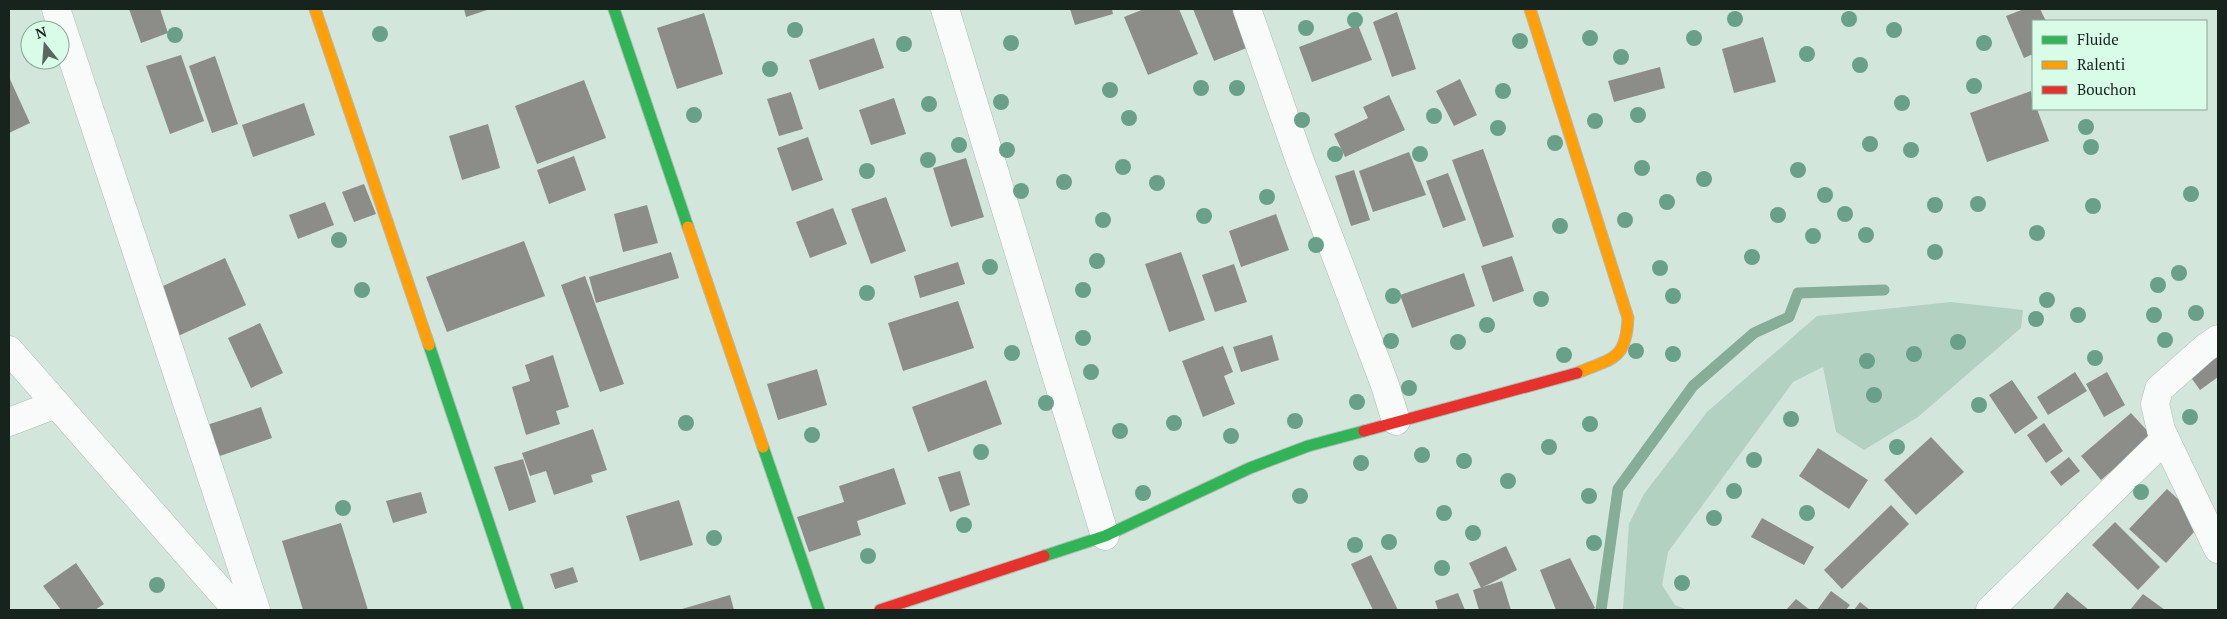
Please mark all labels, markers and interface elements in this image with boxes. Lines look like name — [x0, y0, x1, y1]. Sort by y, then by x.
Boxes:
north arrow — [20, 20, 70, 70]
legend — [2032, 20, 2207, 110]
text: N — [33, 21, 49, 43]
text: Fluide — [2077, 29, 2119, 49]
text: Ralenti — [2077, 54, 2125, 74]
text: Bouchon — [2077, 79, 2136, 99]

